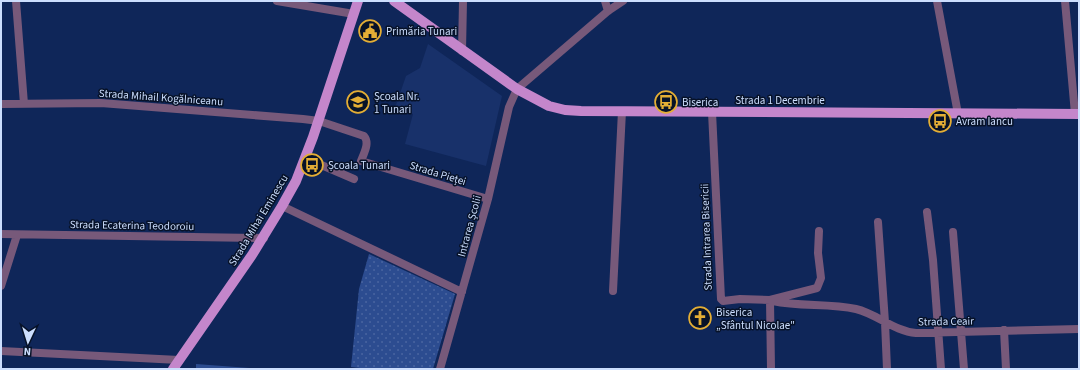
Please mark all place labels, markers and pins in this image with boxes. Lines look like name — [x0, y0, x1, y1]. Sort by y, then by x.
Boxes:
public building icon: Primăria Tunari — [357, 18, 383, 44]
place label: Primăria Tunari — [386, 24, 457, 39]
school or university icon: Școala Nr. 1 Tunari — [345, 89, 371, 115]
place label: Școala Nr. 1 Tunari — [374, 89, 420, 117]
bus stop icon: Biserica — [653, 89, 679, 115]
place label: Biserica — [682, 95, 718, 110]
bus stop icon: Avram Iancu — [927, 108, 953, 134]
place label: Avram Iancu — [956, 114, 1013, 129]
bus stop icon: Școala Tunari — [299, 152, 325, 178]
place label: Școala Tunari — [328, 158, 390, 173]
church icon: Biserica „Sfântul Nicolae" — [687, 305, 713, 331]
place label: Biserica „Sfântul Nicolae" — [716, 305, 795, 333]

